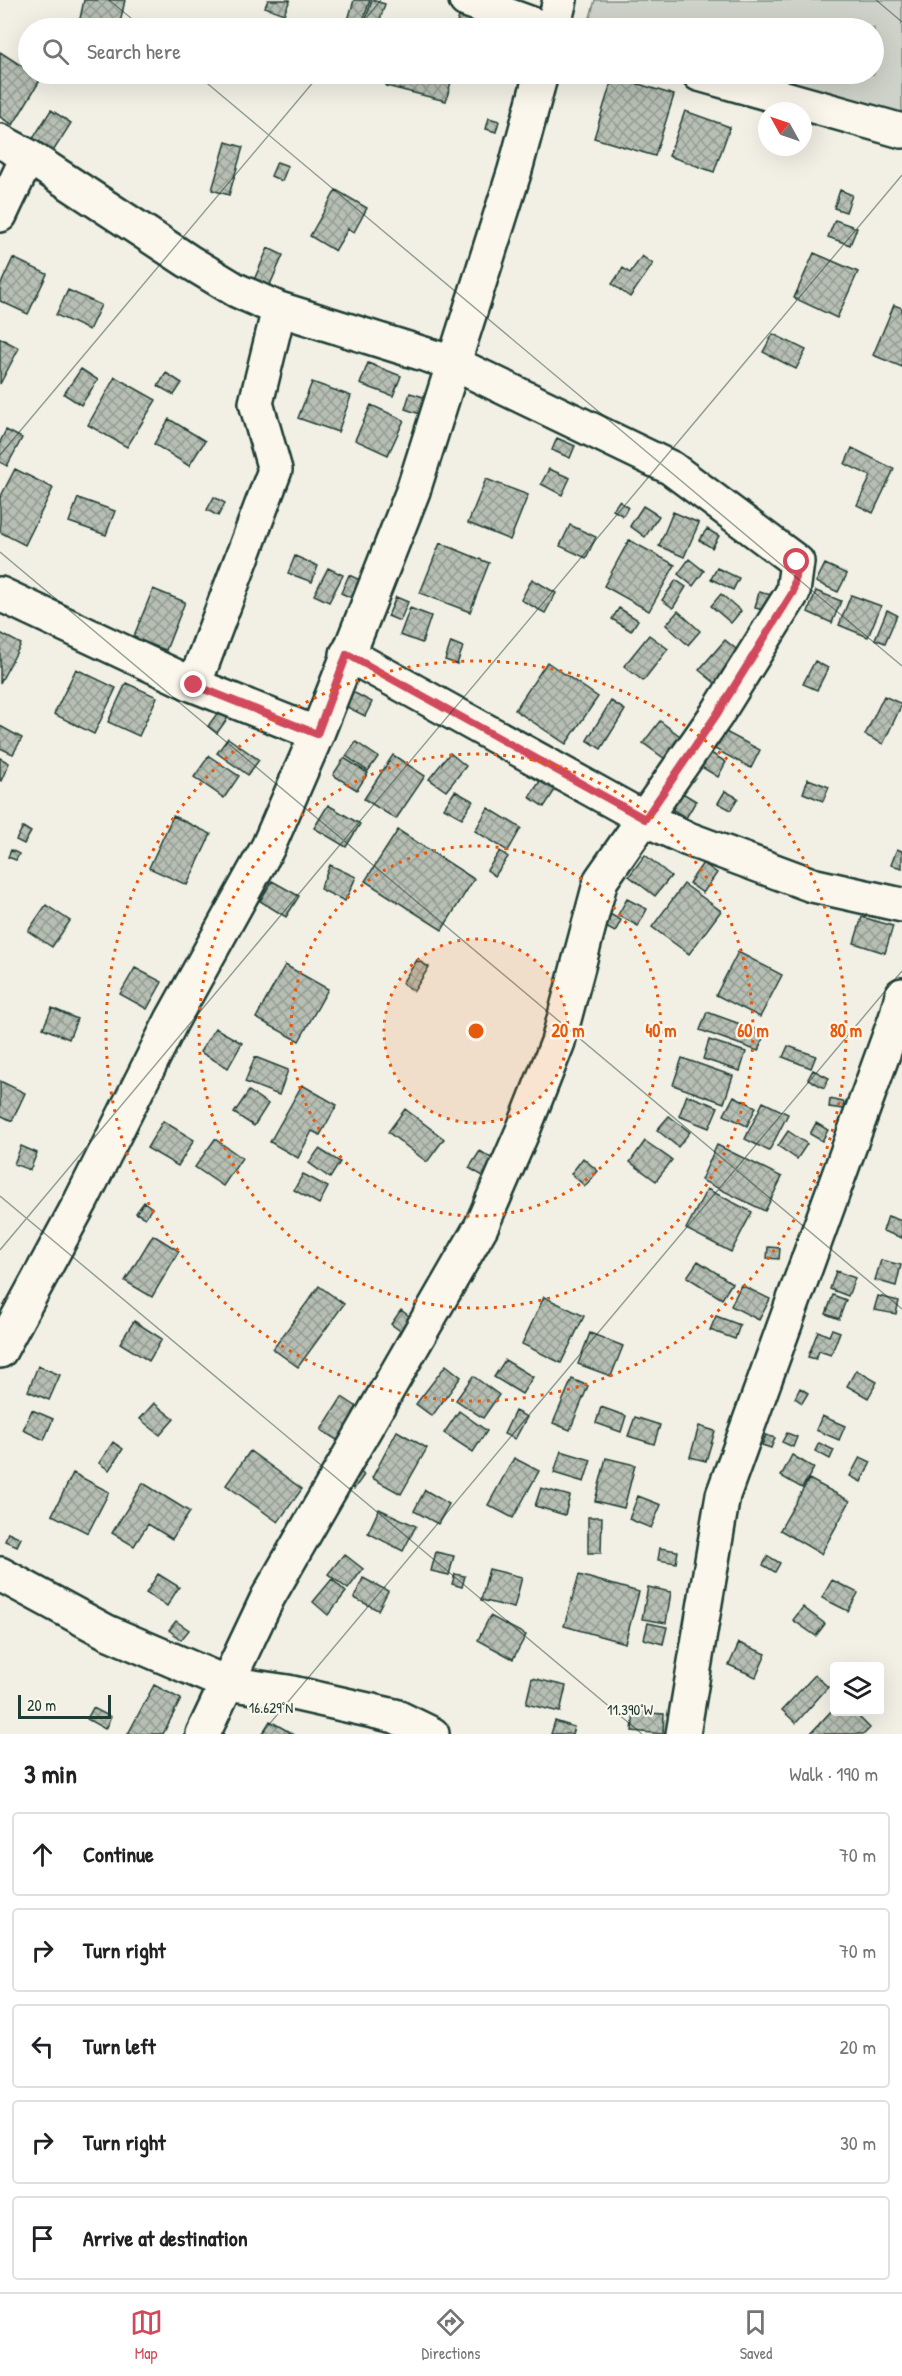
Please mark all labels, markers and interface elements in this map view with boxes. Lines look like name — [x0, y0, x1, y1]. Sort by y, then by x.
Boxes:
search box — [18, 18, 884, 84]
icon: search — [39, 35, 72, 68]
text: Search here — [87, 36, 181, 66]
north arrow — [758, 102, 812, 156]
route start — [783, 548, 809, 574]
route end — [180, 671, 206, 697]
text: 20 m — [552, 1018, 584, 1043]
text: 40 m — [645, 1018, 677, 1043]
text: 60 m — [737, 1018, 769, 1043]
text: 80 m — [830, 1018, 862, 1043]
centre of rings — [466, 1021, 486, 1041]
map controls — [830, 1662, 884, 1716]
button: layers — [830, 1662, 884, 1716]
scale bar — [18, 1692, 111, 1720]
text: 20 m — [27, 1694, 56, 1716]
text: 16.629°N — [249, 1697, 293, 1718]
text: 11.390°W — [607, 1699, 654, 1720]
text: 3 min — [24, 1756, 77, 1791]
text: Walk · 190 m — [789, 1760, 878, 1787]
icon: ahead — [26, 1838, 59, 1871]
text: Continue — [83, 1839, 154, 1869]
text: 70 m — [839, 1841, 876, 1868]
icon: right — [26, 1934, 59, 1967]
text: Turn right — [83, 1935, 166, 1965]
text: 70 m — [839, 1937, 876, 1964]
icon: left — [26, 2030, 59, 2063]
text: Turn left — [83, 2031, 156, 2061]
text: 20 m — [839, 2033, 876, 2060]
icon: right — [26, 2126, 59, 2159]
text: Turn right — [83, 2127, 166, 2157]
text: 30 m — [840, 2129, 876, 2156]
icon: arrive — [26, 2222, 59, 2255]
text: Arrive at destination — [83, 2223, 248, 2253]
tab: Map — [130, 2306, 163, 2364]
tab: Directions — [422, 2306, 480, 2364]
tab: Saved — [739, 2306, 772, 2364]

